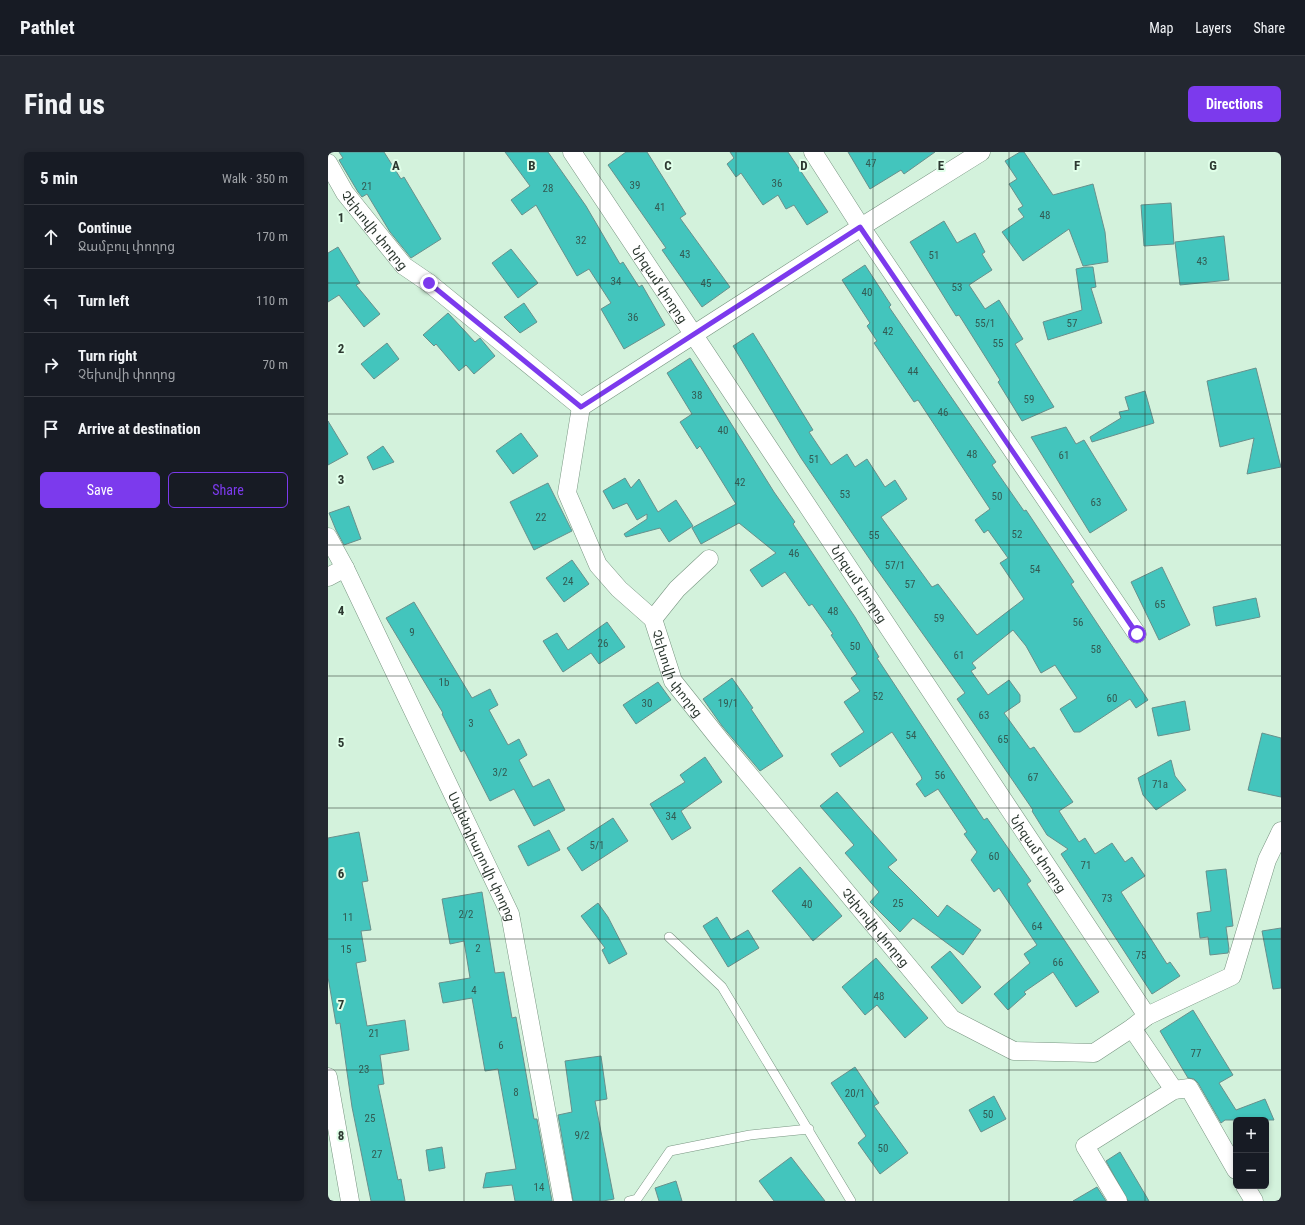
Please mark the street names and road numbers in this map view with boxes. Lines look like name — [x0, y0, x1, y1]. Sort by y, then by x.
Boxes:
street label: Չեխովի փողոց — [338, 187, 411, 273]
street label: Նիզամ փողոց — [629, 243, 691, 326]
street label: Նիզամ փողոց — [829, 543, 891, 625]
street label: Չեխովի փողոց — [649, 628, 706, 720]
street label: Սպենդիարովի փողոց — [445, 789, 519, 923]
street label: Նիզամ փողոց — [1008, 812, 1070, 895]
street label: Չեխովի փողոց — [839, 885, 913, 970]

